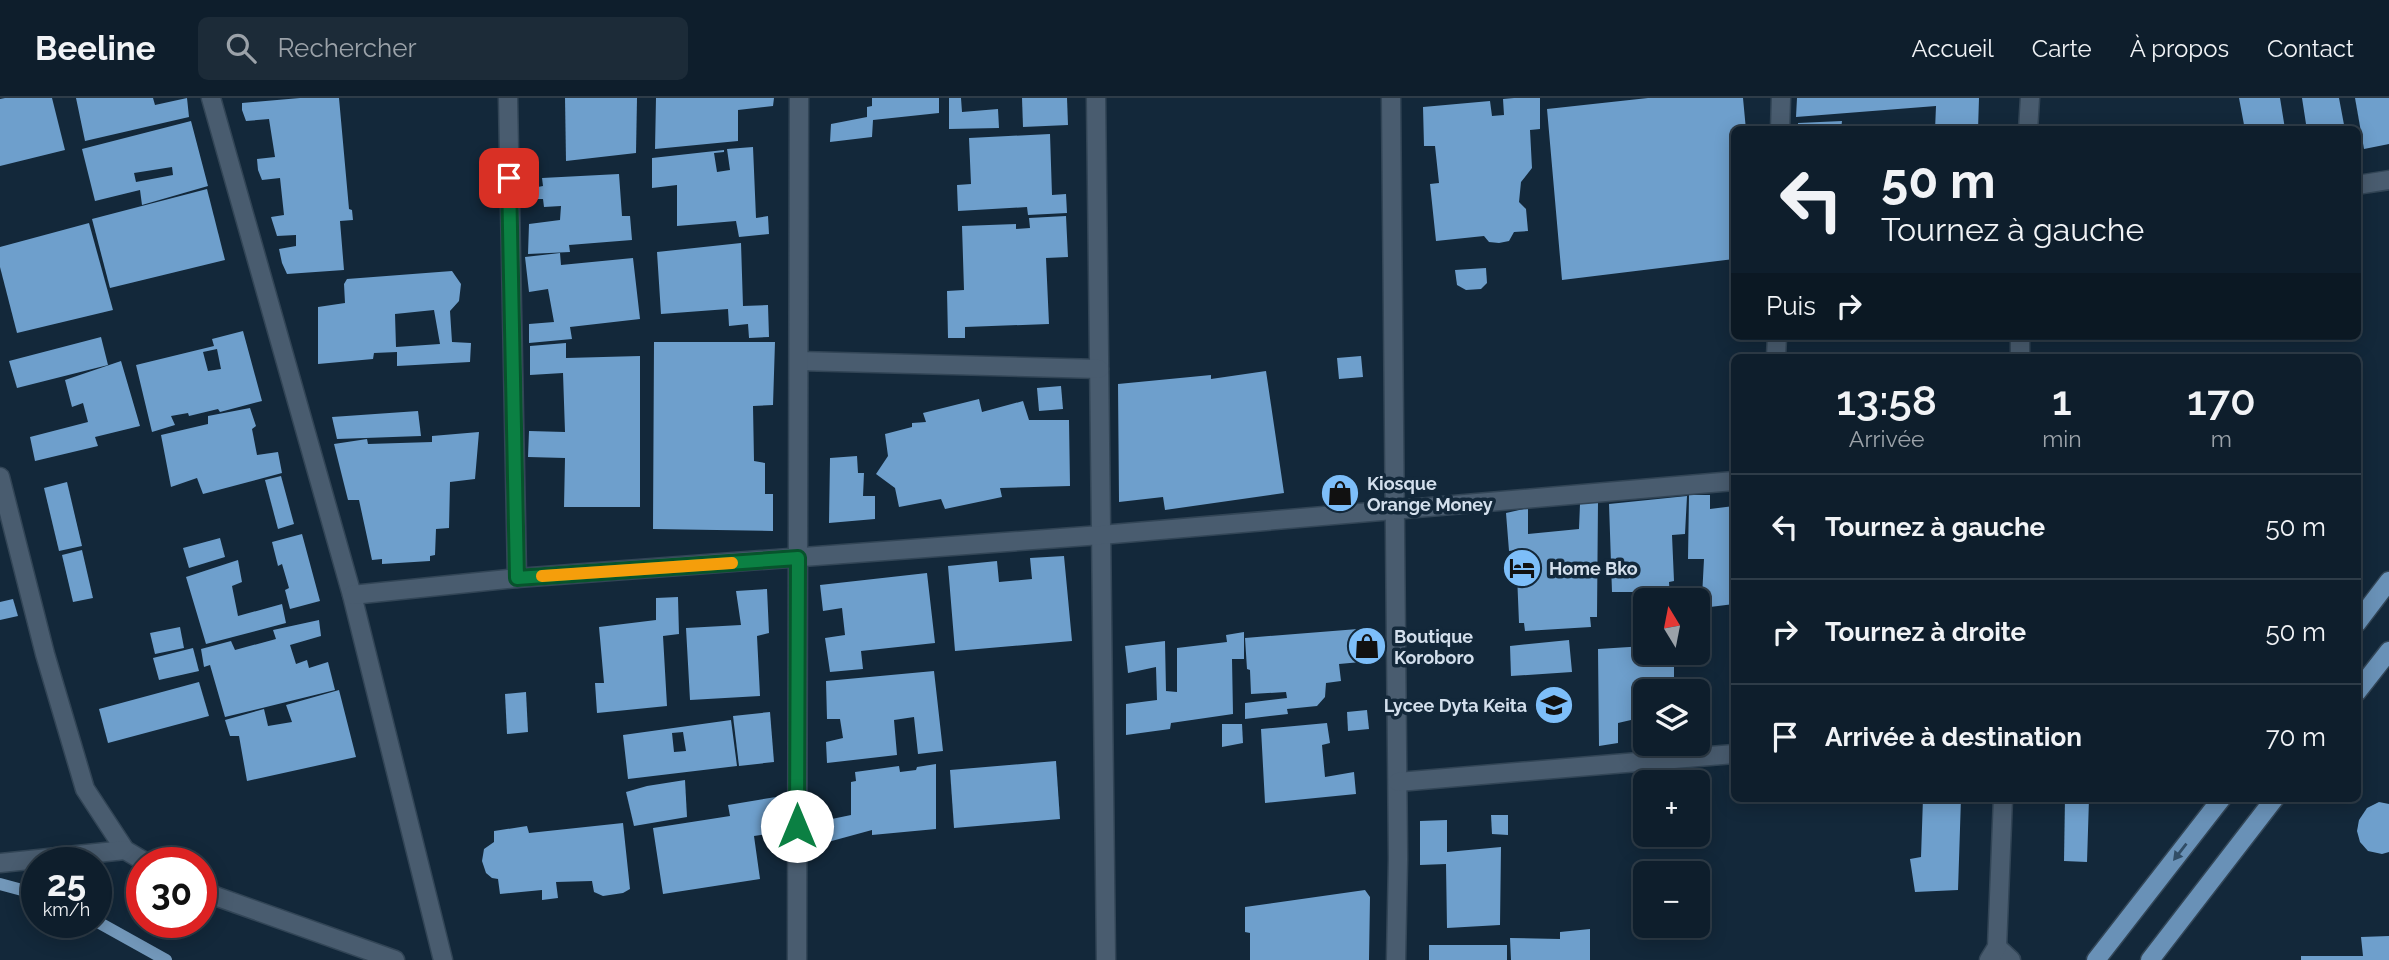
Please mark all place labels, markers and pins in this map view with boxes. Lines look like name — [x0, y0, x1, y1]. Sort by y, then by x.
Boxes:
pin — [479, 148, 539, 208]
shop icon: Kiosque Orange Money — [1319, 472, 1361, 514]
place label: Kiosque Orange Money — [1367, 473, 1493, 515]
hotel icon: Home Bko — [1501, 547, 1543, 589]
place label: Home Bko — [1549, 558, 1638, 579]
shop icon: Boutique Koroboro — [1346, 625, 1388, 667]
place label: Boutique Koroboro — [1394, 626, 1474, 668]
school or university icon: Lycee Dyta Keita — [1533, 684, 1575, 726]
place label: Lycee Dyta Keita — [1384, 695, 1527, 716]

